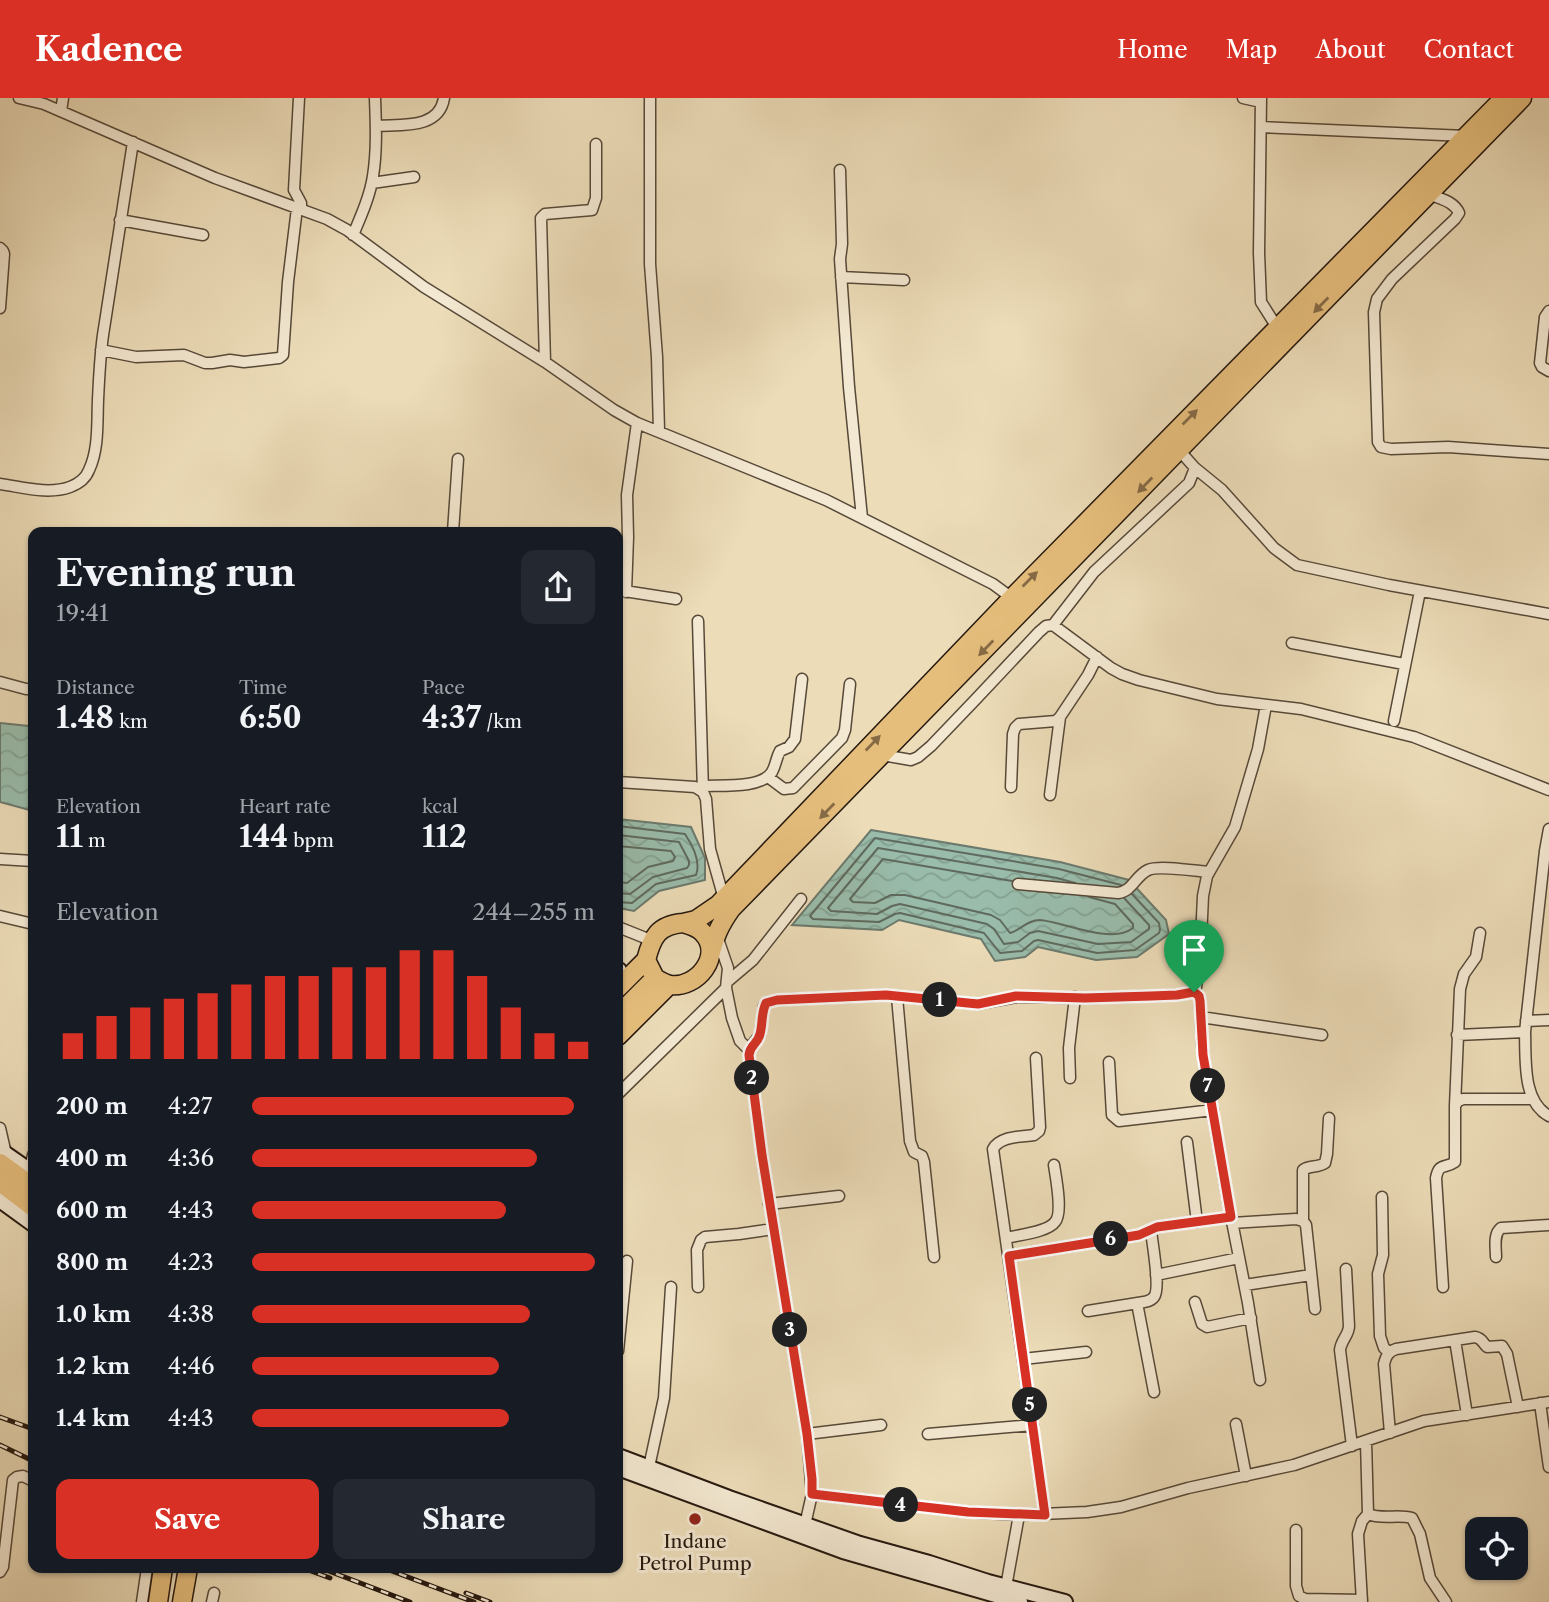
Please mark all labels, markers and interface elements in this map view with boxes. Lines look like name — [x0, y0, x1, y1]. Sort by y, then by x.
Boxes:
text: Kadence — [35, 29, 183, 70]
text: Home — [1117, 35, 1188, 64]
text: Map — [1226, 35, 1277, 64]
text: About — [1315, 35, 1386, 64]
text: Contact — [1424, 35, 1514, 64]
one-way arrow — [1313, 296, 1329, 313]
one-way arrow — [1182, 409, 1198, 426]
one-way arrow — [1137, 477, 1154, 493]
text: Evening run — [56, 549, 296, 596]
button: share — [521, 550, 595, 624]
one-way arrow — [1022, 570, 1039, 587]
text: 19:41 — [56, 599, 109, 627]
one-way arrow — [978, 640, 995, 657]
text: Distance — [56, 676, 135, 699]
text: Time — [239, 676, 287, 699]
text: Pace — [422, 676, 465, 699]
text: 1.48 — [56, 699, 114, 736]
text: 6:50 — [239, 699, 302, 736]
text: 4:37 — [422, 699, 481, 736]
text: km — [114, 710, 148, 733]
text: /km — [481, 710, 522, 733]
one-way arrow — [864, 735, 880, 752]
text: Elevation — [56, 795, 141, 818]
text: Heart rate — [239, 795, 331, 818]
text: kcal — [422, 795, 458, 818]
one-way arrow — [820, 802, 836, 819]
text: 11 — [56, 818, 83, 855]
text: 144 — [239, 818, 288, 855]
text: 112 — [422, 818, 467, 855]
text: m — [83, 829, 106, 852]
text: bpm — [288, 829, 334, 852]
text: Elevation — [56, 898, 159, 926]
text: 244–255 m — [472, 898, 595, 926]
pin — [1164, 920, 1224, 992]
icon: arrive — [1175, 931, 1213, 969]
pin: 1 — [922, 982, 958, 1018]
text: 1 — [935, 988, 944, 1011]
pin: 2 — [734, 1060, 770, 1096]
text: 2 — [746, 1066, 757, 1089]
pin: 7 — [1190, 1068, 1226, 1104]
text: 7 — [1203, 1074, 1212, 1097]
text: 200 m — [56, 1092, 128, 1120]
text: 4:27 — [168, 1092, 212, 1120]
text: 400 m — [56, 1144, 128, 1172]
text: 4:36 — [168, 1144, 214, 1172]
text: 600 m — [56, 1196, 128, 1224]
text: 4:43 — [168, 1196, 214, 1224]
pin: 6 — [1094, 1222, 1128, 1256]
text: 6 — [1105, 1227, 1116, 1250]
text: 800 m — [56, 1248, 128, 1276]
text: 4:23 — [168, 1248, 214, 1276]
text: 1.0 km — [56, 1300, 131, 1328]
text: 4:38 — [168, 1300, 214, 1328]
pin: 3 — [772, 1312, 808, 1348]
text: 3 — [784, 1318, 795, 1341]
text: 1.2 km — [56, 1352, 130, 1380]
text: 4:46 — [168, 1352, 215, 1380]
pin: 5 — [1012, 1388, 1048, 1422]
text: 5 — [1024, 1393, 1035, 1416]
text: 1.4 km — [56, 1404, 130, 1432]
text: 4:43 — [168, 1404, 214, 1432]
button: Save — [56, 1479, 319, 1559]
button: Share — [333, 1479, 595, 1559]
pin: 4 — [884, 1488, 918, 1522]
text: 4 — [895, 1493, 906, 1516]
marker: Indane Petrol Pump — [687, 1511, 703, 1527]
map controls — [1465, 1517, 1528, 1580]
button: locate — [1465, 1517, 1528, 1580]
place label: Indane Petrol Pump — [638, 1530, 752, 1575]

